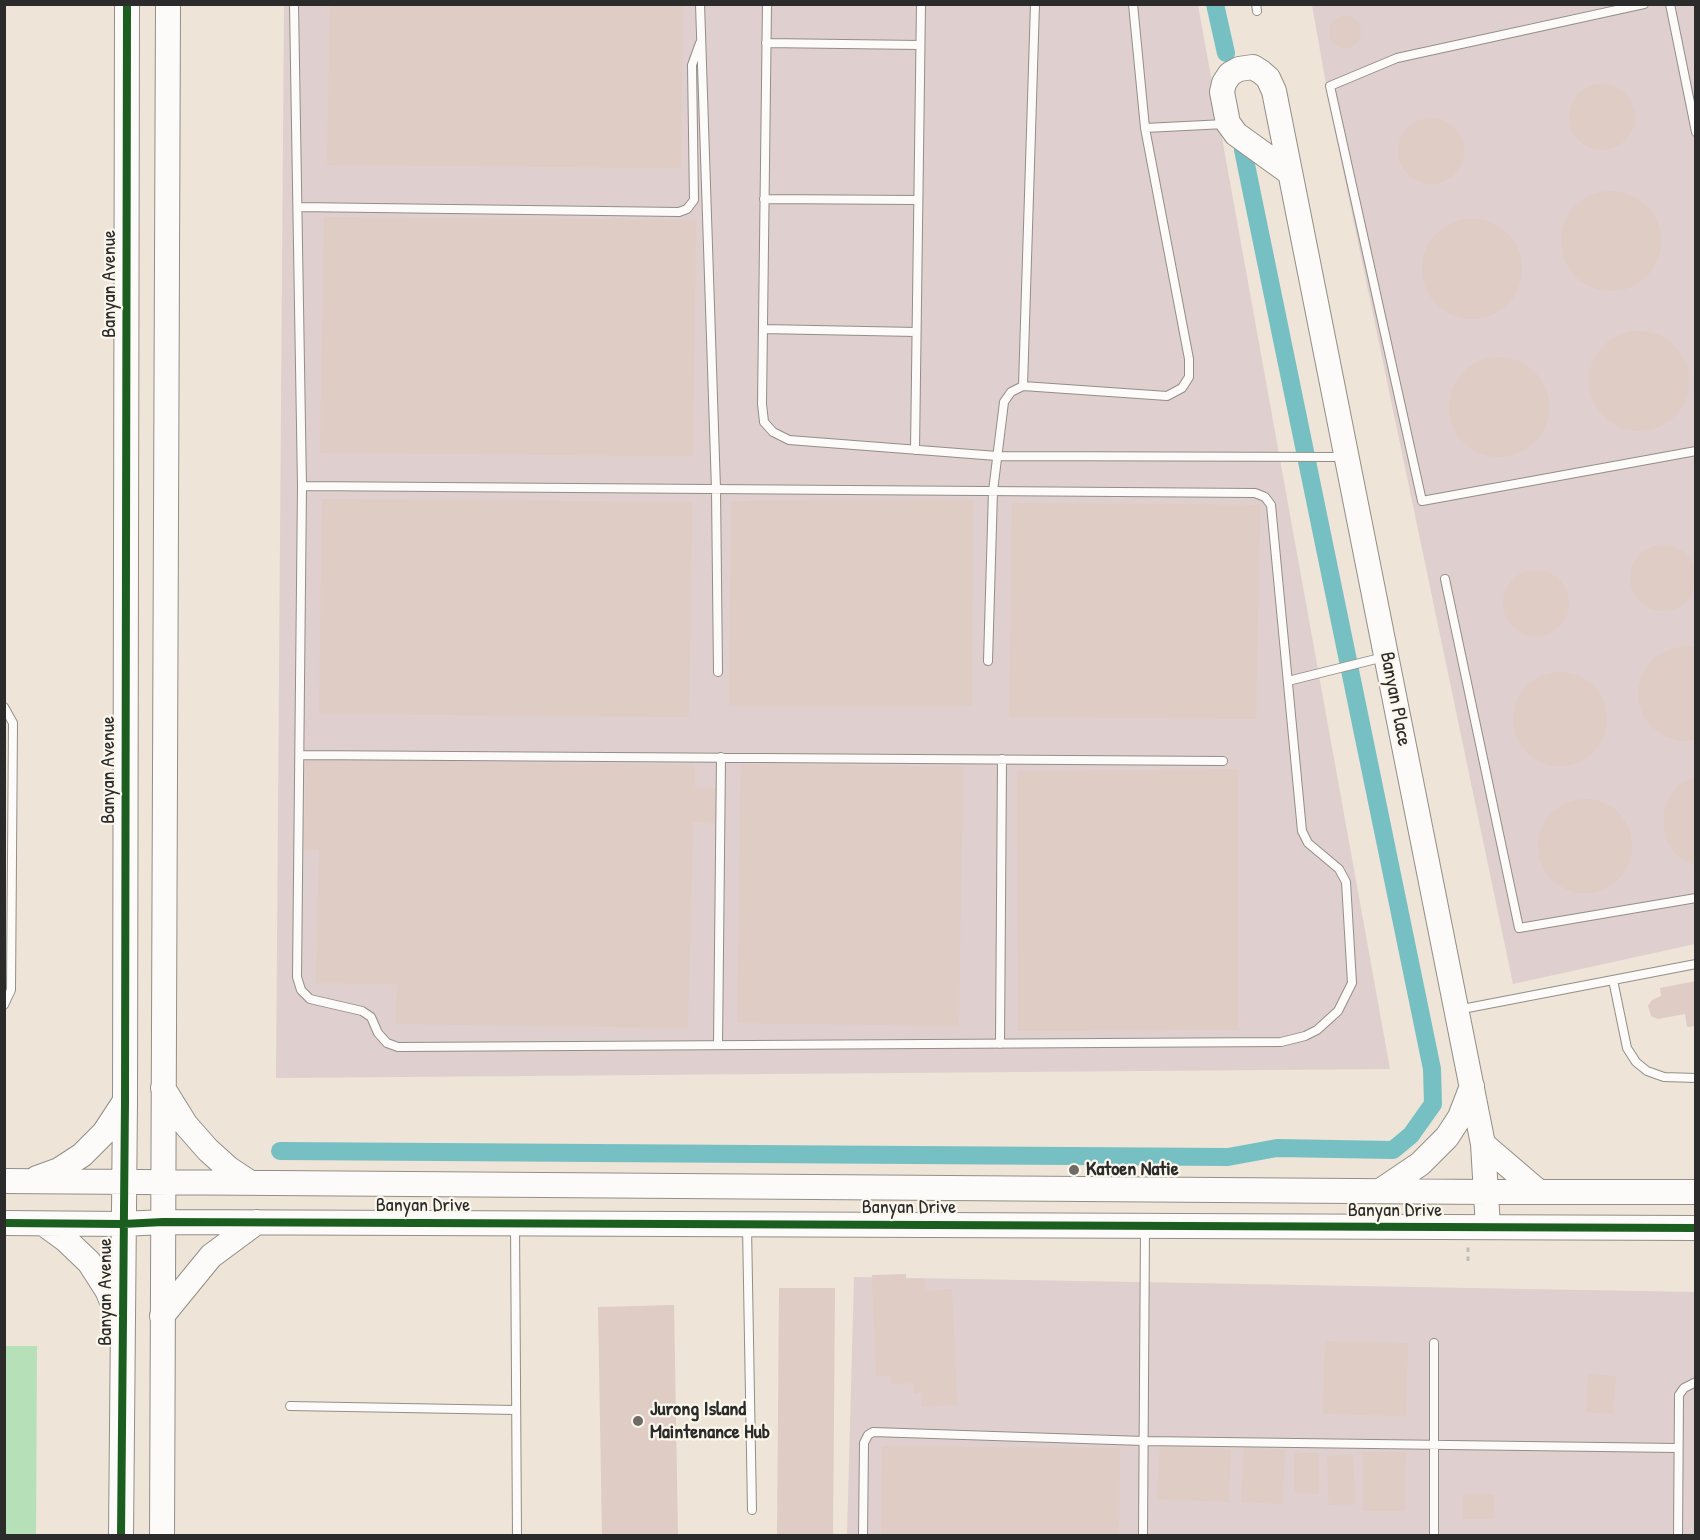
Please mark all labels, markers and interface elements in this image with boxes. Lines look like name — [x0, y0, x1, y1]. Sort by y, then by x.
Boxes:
street label: Banyan Avenue — [98, 230, 122, 338]
street label: Banyan Place — [1374, 650, 1416, 748]
street label: Banyan Avenue — [97, 716, 121, 824]
place label: Katoen Natie — [1086, 1158, 1179, 1182]
marker: Katoen Natie — [1067, 1163, 1081, 1177]
street label: Banyan Drive — [376, 1194, 470, 1218]
street label: Banyan Drive — [862, 1196, 956, 1220]
street label: Banyan Drive — [1348, 1199, 1442, 1223]
street label: Banyan Avenue — [94, 1238, 118, 1346]
place label: Jurong Island Maintenance Hub — [650, 1398, 770, 1445]
marker: Jurong Island Maintenance Hub — [631, 1414, 645, 1428]

